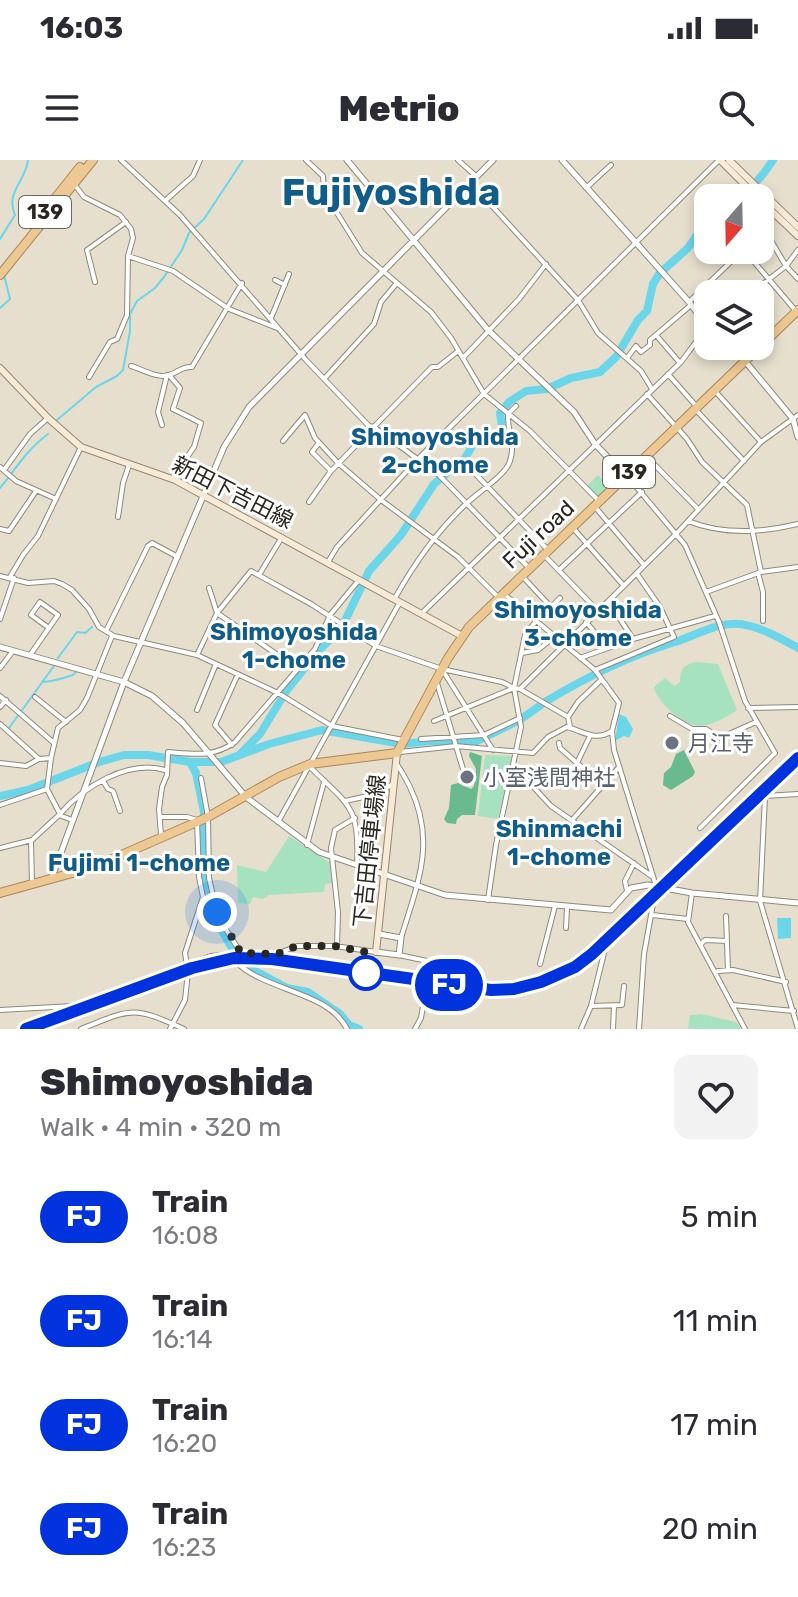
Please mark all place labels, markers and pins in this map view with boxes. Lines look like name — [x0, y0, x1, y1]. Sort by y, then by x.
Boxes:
place label: 月江寺 — [688, 730, 754, 757]
marker: 月江寺 — [663, 734, 681, 752]
place label: 小室浅間神社 — [483, 764, 615, 791]
marker: 小室浅間神社 — [458, 768, 476, 786]
unlabelled marker — [349, 956, 383, 990]

